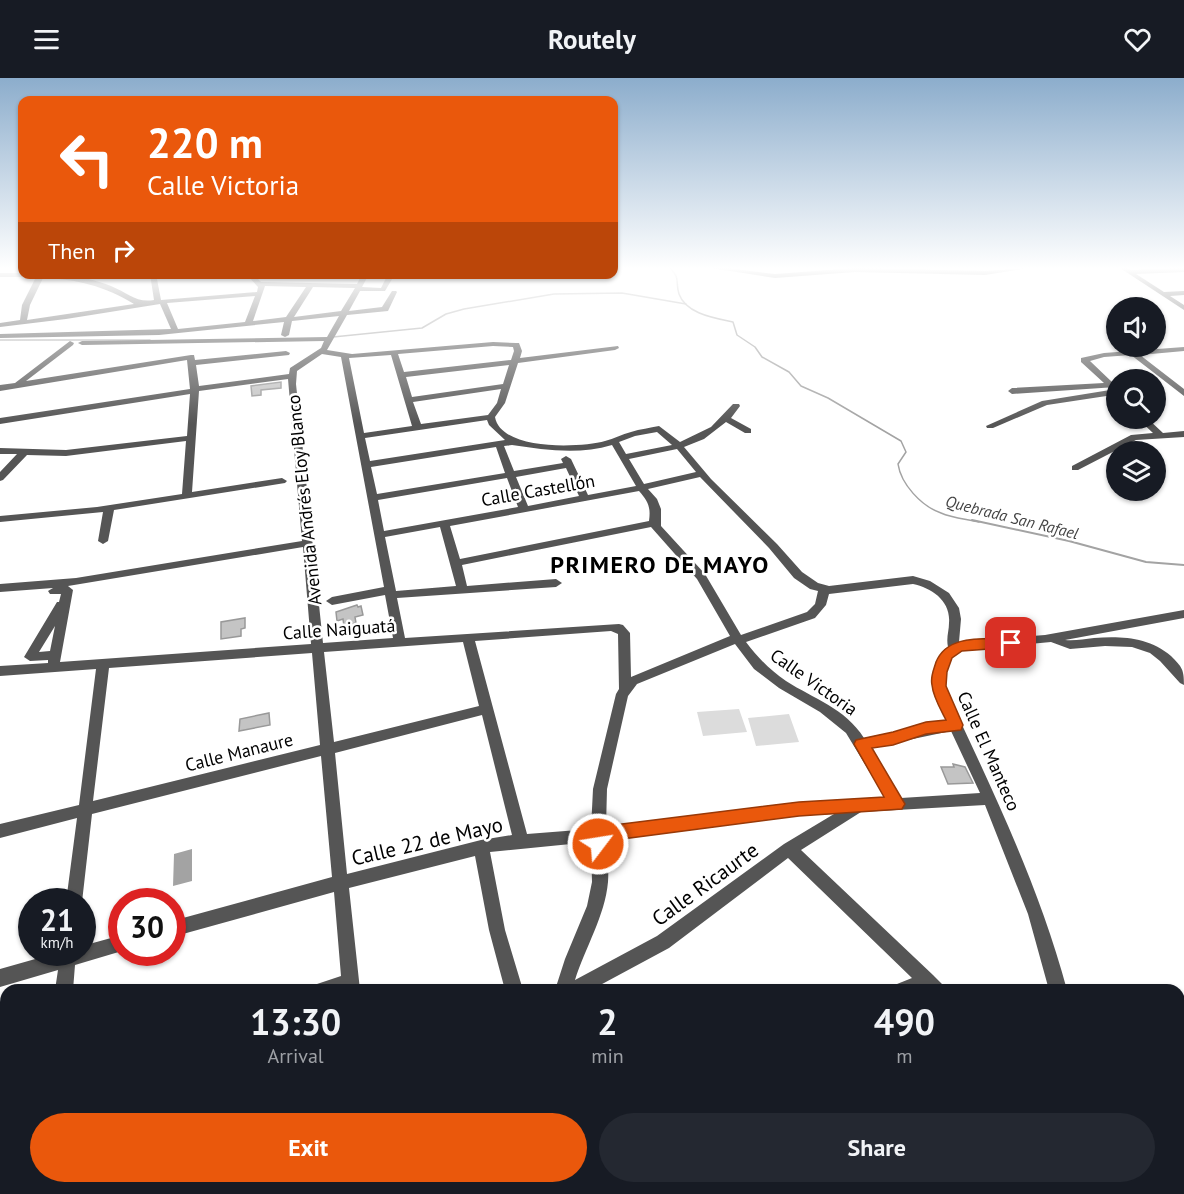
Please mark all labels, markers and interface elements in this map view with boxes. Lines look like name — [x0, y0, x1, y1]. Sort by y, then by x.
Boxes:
text: Routely — [548, 22, 636, 56]
icon: menu — [30, 23, 63, 56]
icon: heart — [1121, 23, 1154, 56]
text: 220 m — [147, 115, 263, 170]
icon: left — [48, 120, 126, 198]
text: Calle Victoria — [147, 168, 299, 202]
icon: right — [107, 234, 140, 267]
text: Then — [48, 237, 95, 265]
map controls — [1106, 297, 1166, 501]
button: sound — [1106, 297, 1166, 357]
button: search — [1106, 369, 1166, 429]
street label: Avenida Andrés Eloy Blanco — [282, 394, 326, 606]
button: layers — [1106, 441, 1166, 501]
street label: Calle Castellón — [479, 469, 597, 511]
water label: Quebrada San Rafael — [943, 491, 1081, 543]
district label: PRIMERO DE MAYO — [550, 549, 770, 580]
street label: Calle Naiguatá — [282, 614, 396, 644]
pin — [985, 617, 1036, 668]
icon: arrive — [994, 626, 1027, 659]
street label: Calle Victoria — [766, 643, 862, 721]
street label: Calle El Manteco — [952, 688, 1026, 814]
street label: Calle Manaure — [183, 728, 295, 776]
street label: Calle 22 de Mayo — [349, 810, 505, 872]
position arrow — [566, 812, 630, 876]
street label: Calle Ricaurte — [646, 836, 764, 932]
speed limit sign: 30 — [108, 888, 186, 966]
text: 21 — [40, 900, 74, 939]
text: km/h — [41, 933, 73, 952]
text: 13:30 — [250, 998, 341, 1045]
text: 2 — [597, 998, 618, 1045]
text: 490 — [874, 998, 935, 1045]
text: Arrival — [268, 1043, 324, 1069]
text: min — [591, 1043, 624, 1069]
text: m — [896, 1043, 913, 1069]
button: Exit — [30, 1113, 587, 1182]
button: Share — [599, 1113, 1155, 1182]

